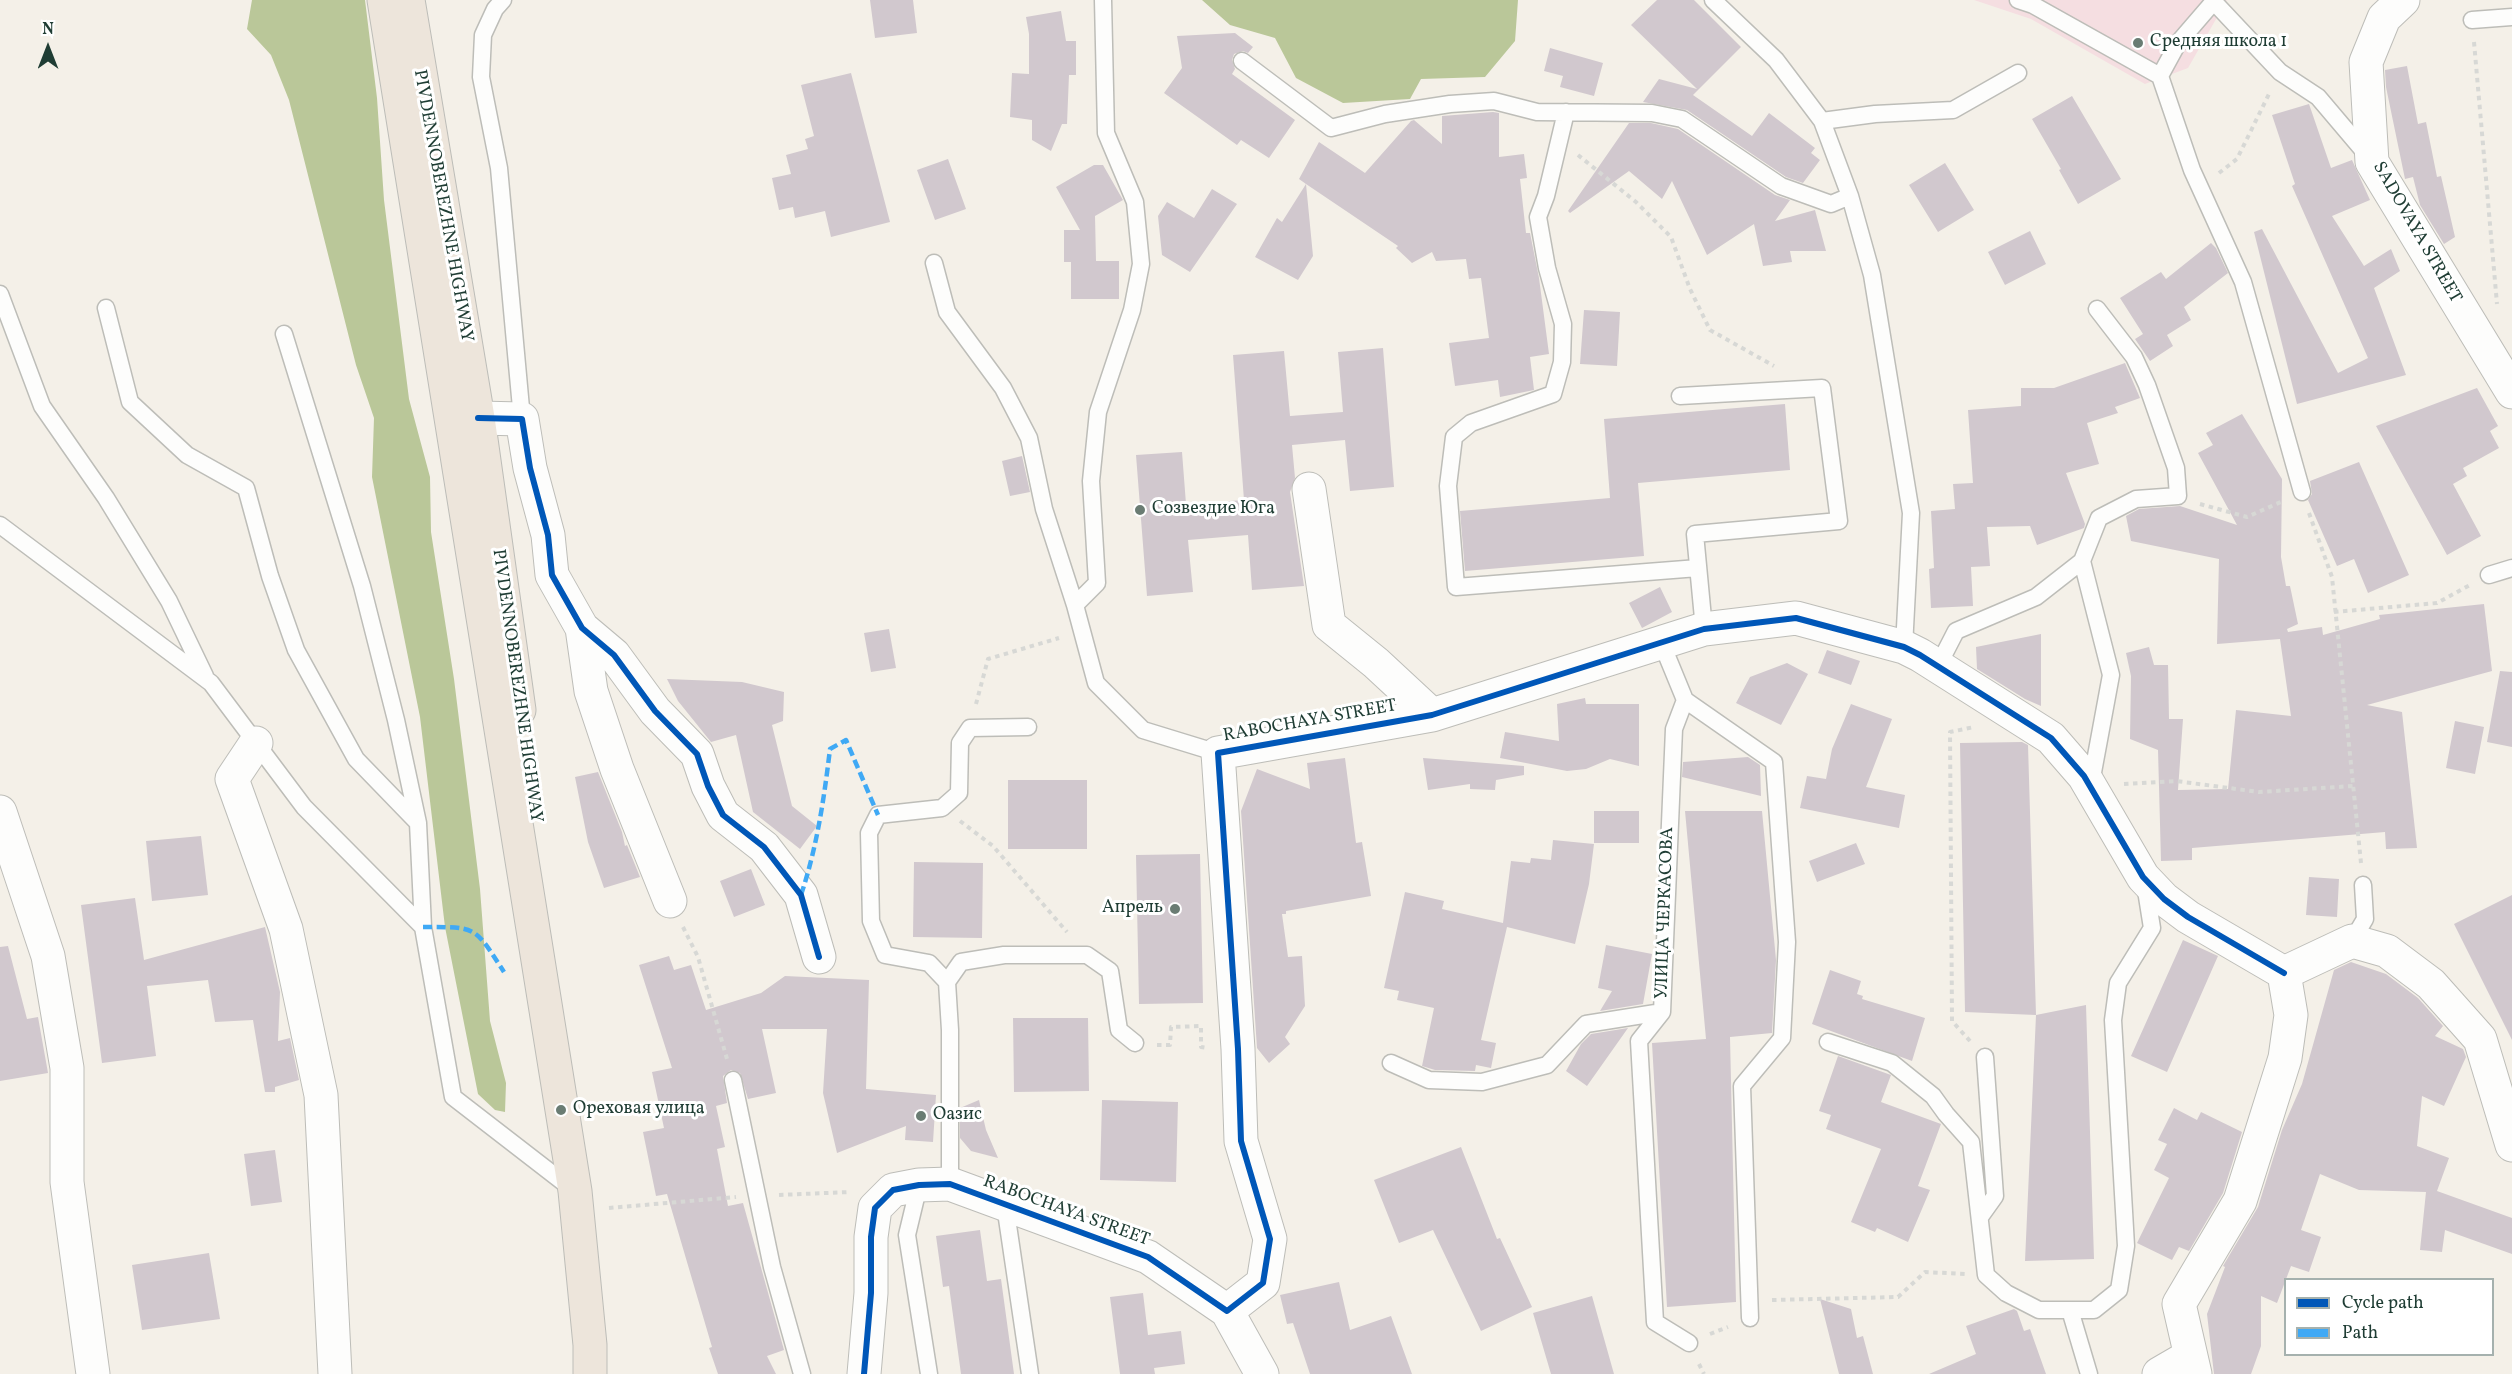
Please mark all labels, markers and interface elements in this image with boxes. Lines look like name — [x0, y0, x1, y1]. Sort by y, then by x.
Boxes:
north arrow — [18, 18, 78, 78]
text: N — [42, 19, 54, 41]
place label: Средняя школа 1 — [2150, 32, 2287, 54]
marker: Средняя школа 1 — [2131, 36, 2145, 50]
street label: PIVDENNOBEREZHNE HIGHWAY — [407, 68, 477, 344]
street label: SADOVAYA STREET — [2367, 159, 2465, 307]
place label: Созвездие Юга — [1152, 499, 1275, 521]
marker: Созвездие Юга — [1133, 503, 1147, 517]
street label: PIVDENNOBEREZHNE HIGHWAY — [486, 548, 546, 824]
street label: RABOCHAYA STREET — [1222, 696, 1398, 748]
street label: УЛИЦА ЧЕРКАСОВА — [1652, 827, 1680, 999]
place label: Апрель — [1102, 898, 1163, 920]
marker: Апрель — [1168, 902, 1182, 916]
place label: Ореховая улица — [573, 1099, 705, 1121]
marker: Ореховая улица — [554, 1103, 568, 1117]
place label: Оазис — [933, 1105, 982, 1127]
marker: Оазис — [914, 1109, 928, 1123]
street label: RABOCHAYA STREET — [980, 1172, 1152, 1252]
legend — [2284, 1278, 2494, 1356]
text: Cycle path — [2342, 1291, 2424, 1316]
text: Path — [2342, 1321, 2378, 1346]

